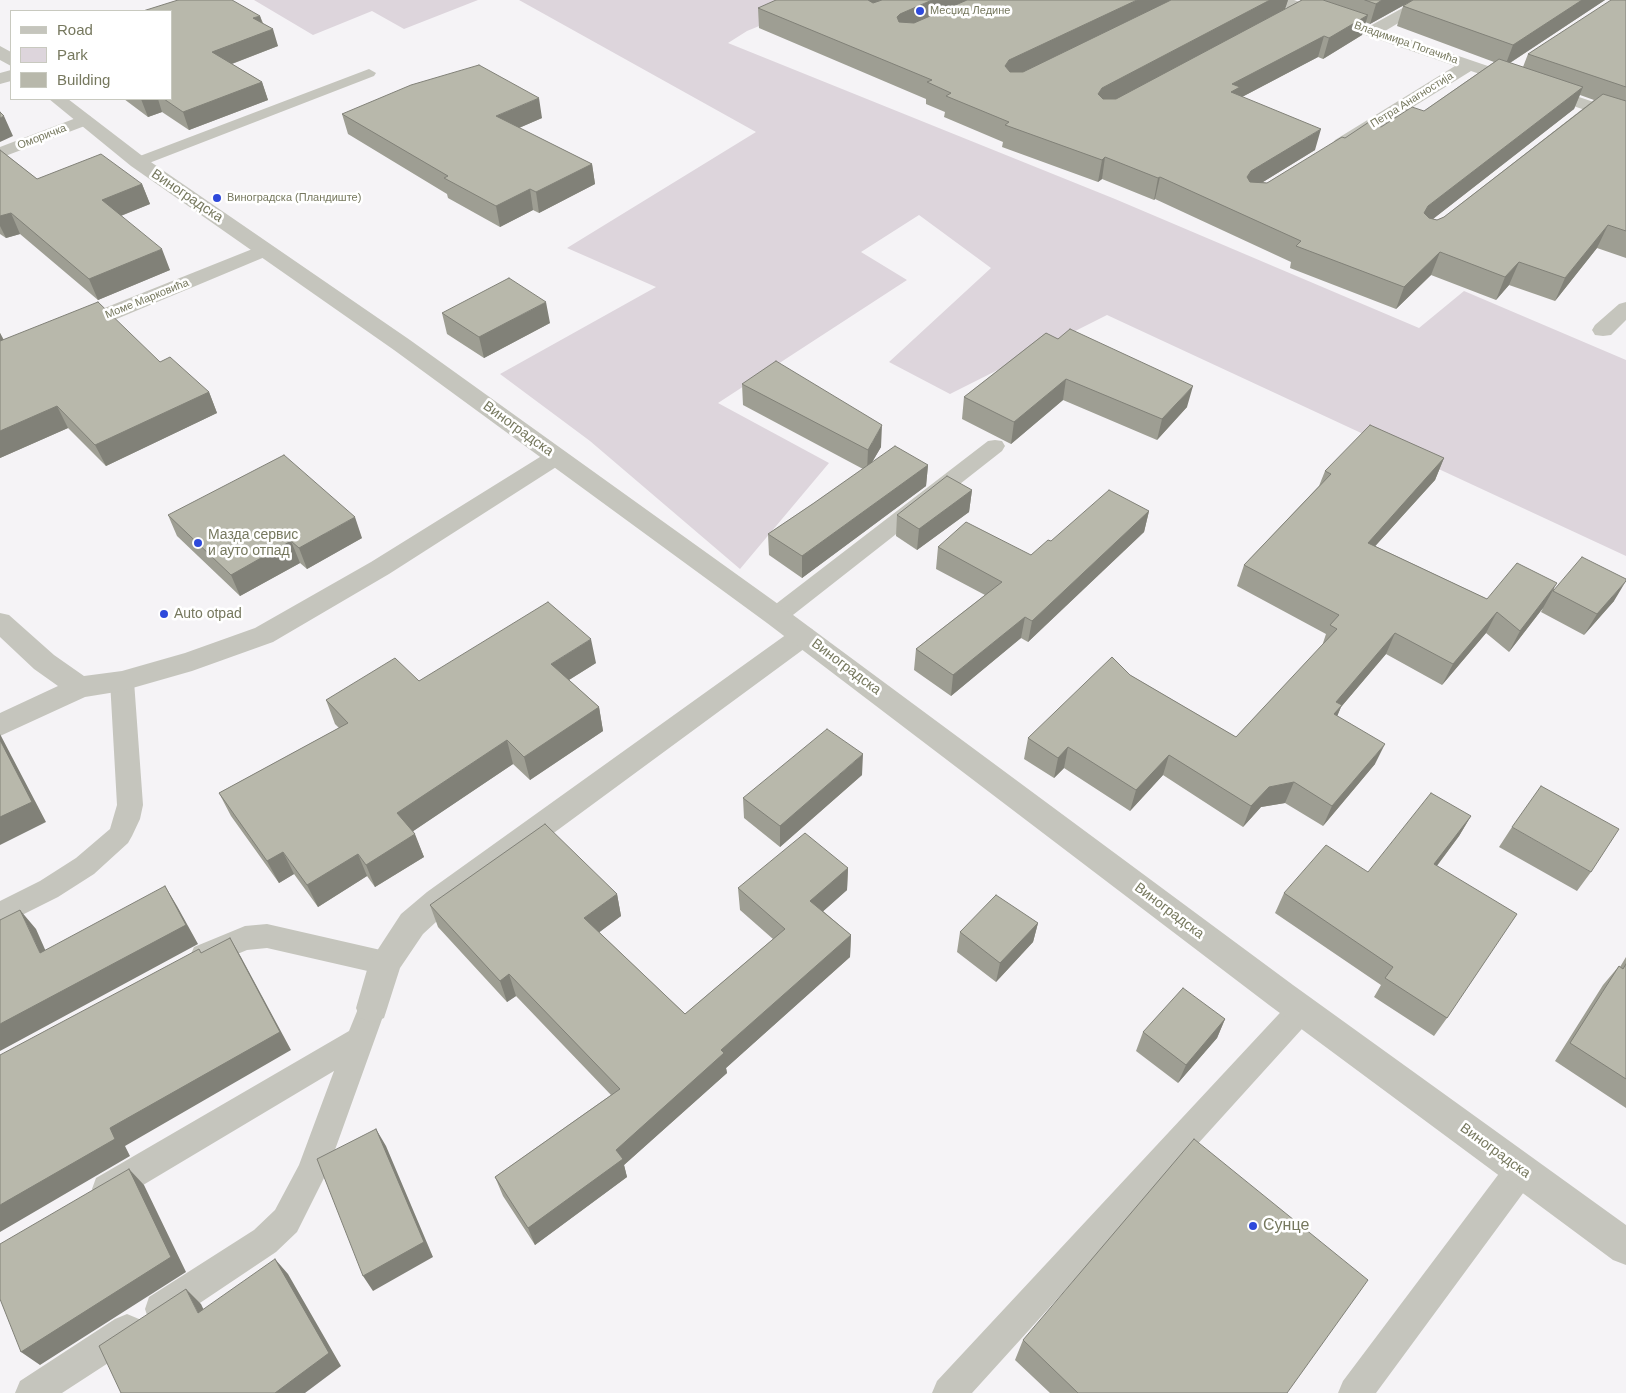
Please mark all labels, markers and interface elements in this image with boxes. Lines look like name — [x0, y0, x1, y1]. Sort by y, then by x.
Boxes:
place label: Месџид Ледине — [930, 4, 1010, 18]
marker: Месџид Ледине — [914, 5, 926, 17]
legend — [10, 10, 172, 100]
street label: Владимира Погачића — [1352, 19, 1460, 67]
text: Road — [57, 21, 93, 38]
text: Park — [57, 46, 88, 63]
street label: Петра Анагностија — [1368, 69, 1456, 131]
text: Building — [57, 71, 110, 88]
street label: Оморичка — [16, 122, 68, 152]
street label: Виноградска — [148, 166, 226, 226]
place label: Виноградска (Пландиште) — [227, 191, 361, 205]
marker: Виноградска (Пландиште) — [211, 192, 223, 204]
street label: Моме Марковића — [103, 276, 191, 322]
street label: Виноградска — [480, 398, 556, 460]
place label: Мазда сервис и ауто отпад — [208, 527, 298, 560]
marker: Мазда сервис и ауто отпад — [192, 537, 204, 549]
place label: Auto otpad — [174, 606, 242, 622]
marker: Auto otpad — [158, 608, 170, 620]
street label: Виноградска — [808, 635, 884, 699]
street label: Виноградска — [1131, 879, 1207, 943]
street label: Виноградска — [1457, 1120, 1533, 1182]
place label: Сунце — [1263, 1216, 1309, 1236]
marker: Сунце — [1247, 1220, 1259, 1232]

